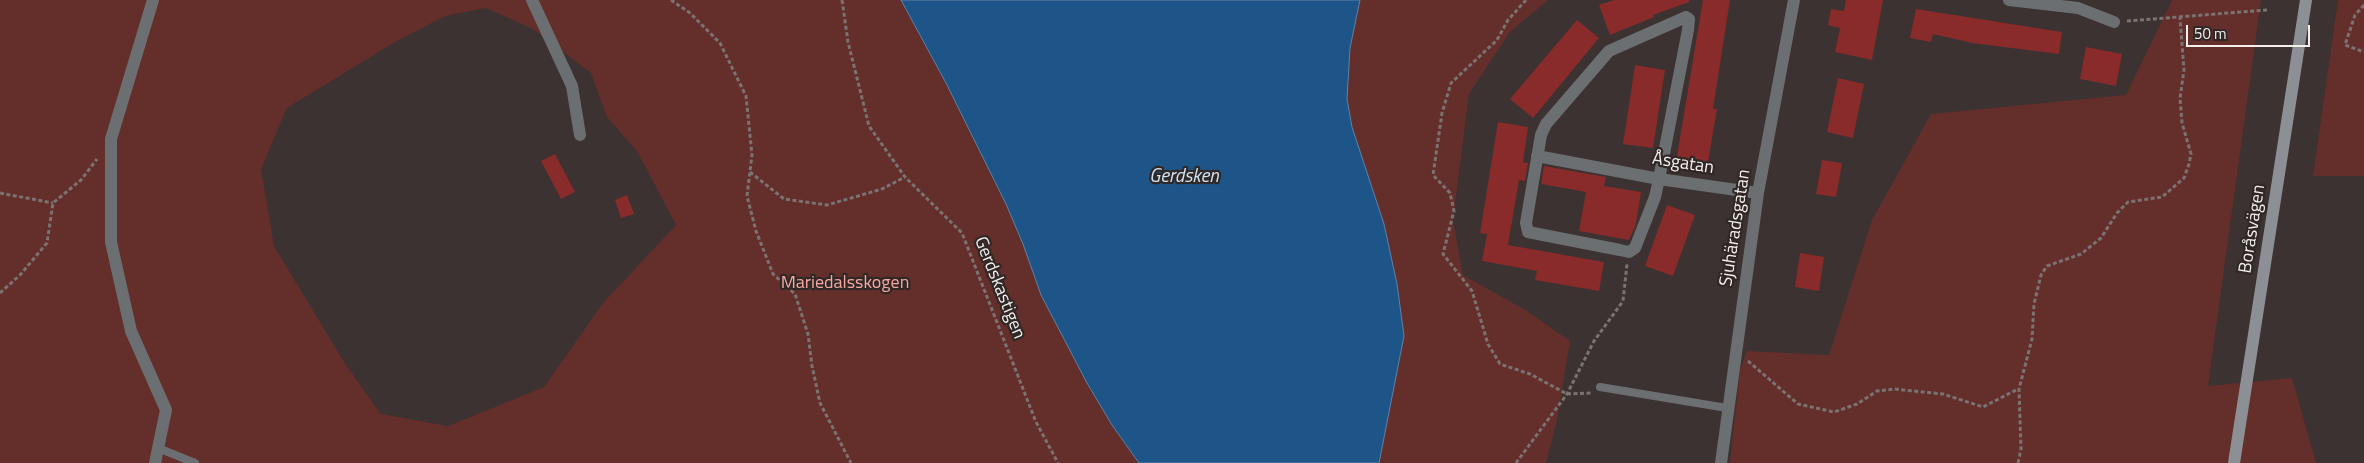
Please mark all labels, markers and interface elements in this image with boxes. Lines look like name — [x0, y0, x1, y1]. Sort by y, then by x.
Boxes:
scale bar — [2189, 15, 2313, 47]
text: 50 m — [2194, 22, 2227, 45]
street label: Åsgatan — [1651, 148, 1715, 180]
water label: Gerdsken — [1149, 166, 1219, 188]
street label: Sjuhäradsgatan — [1716, 168, 1756, 288]
street label: Boråsvägen — [2235, 183, 2271, 275]
street label: Gerdskastigen — [969, 234, 1029, 342]
park label: Mariedalsskogen — [781, 273, 909, 295]

